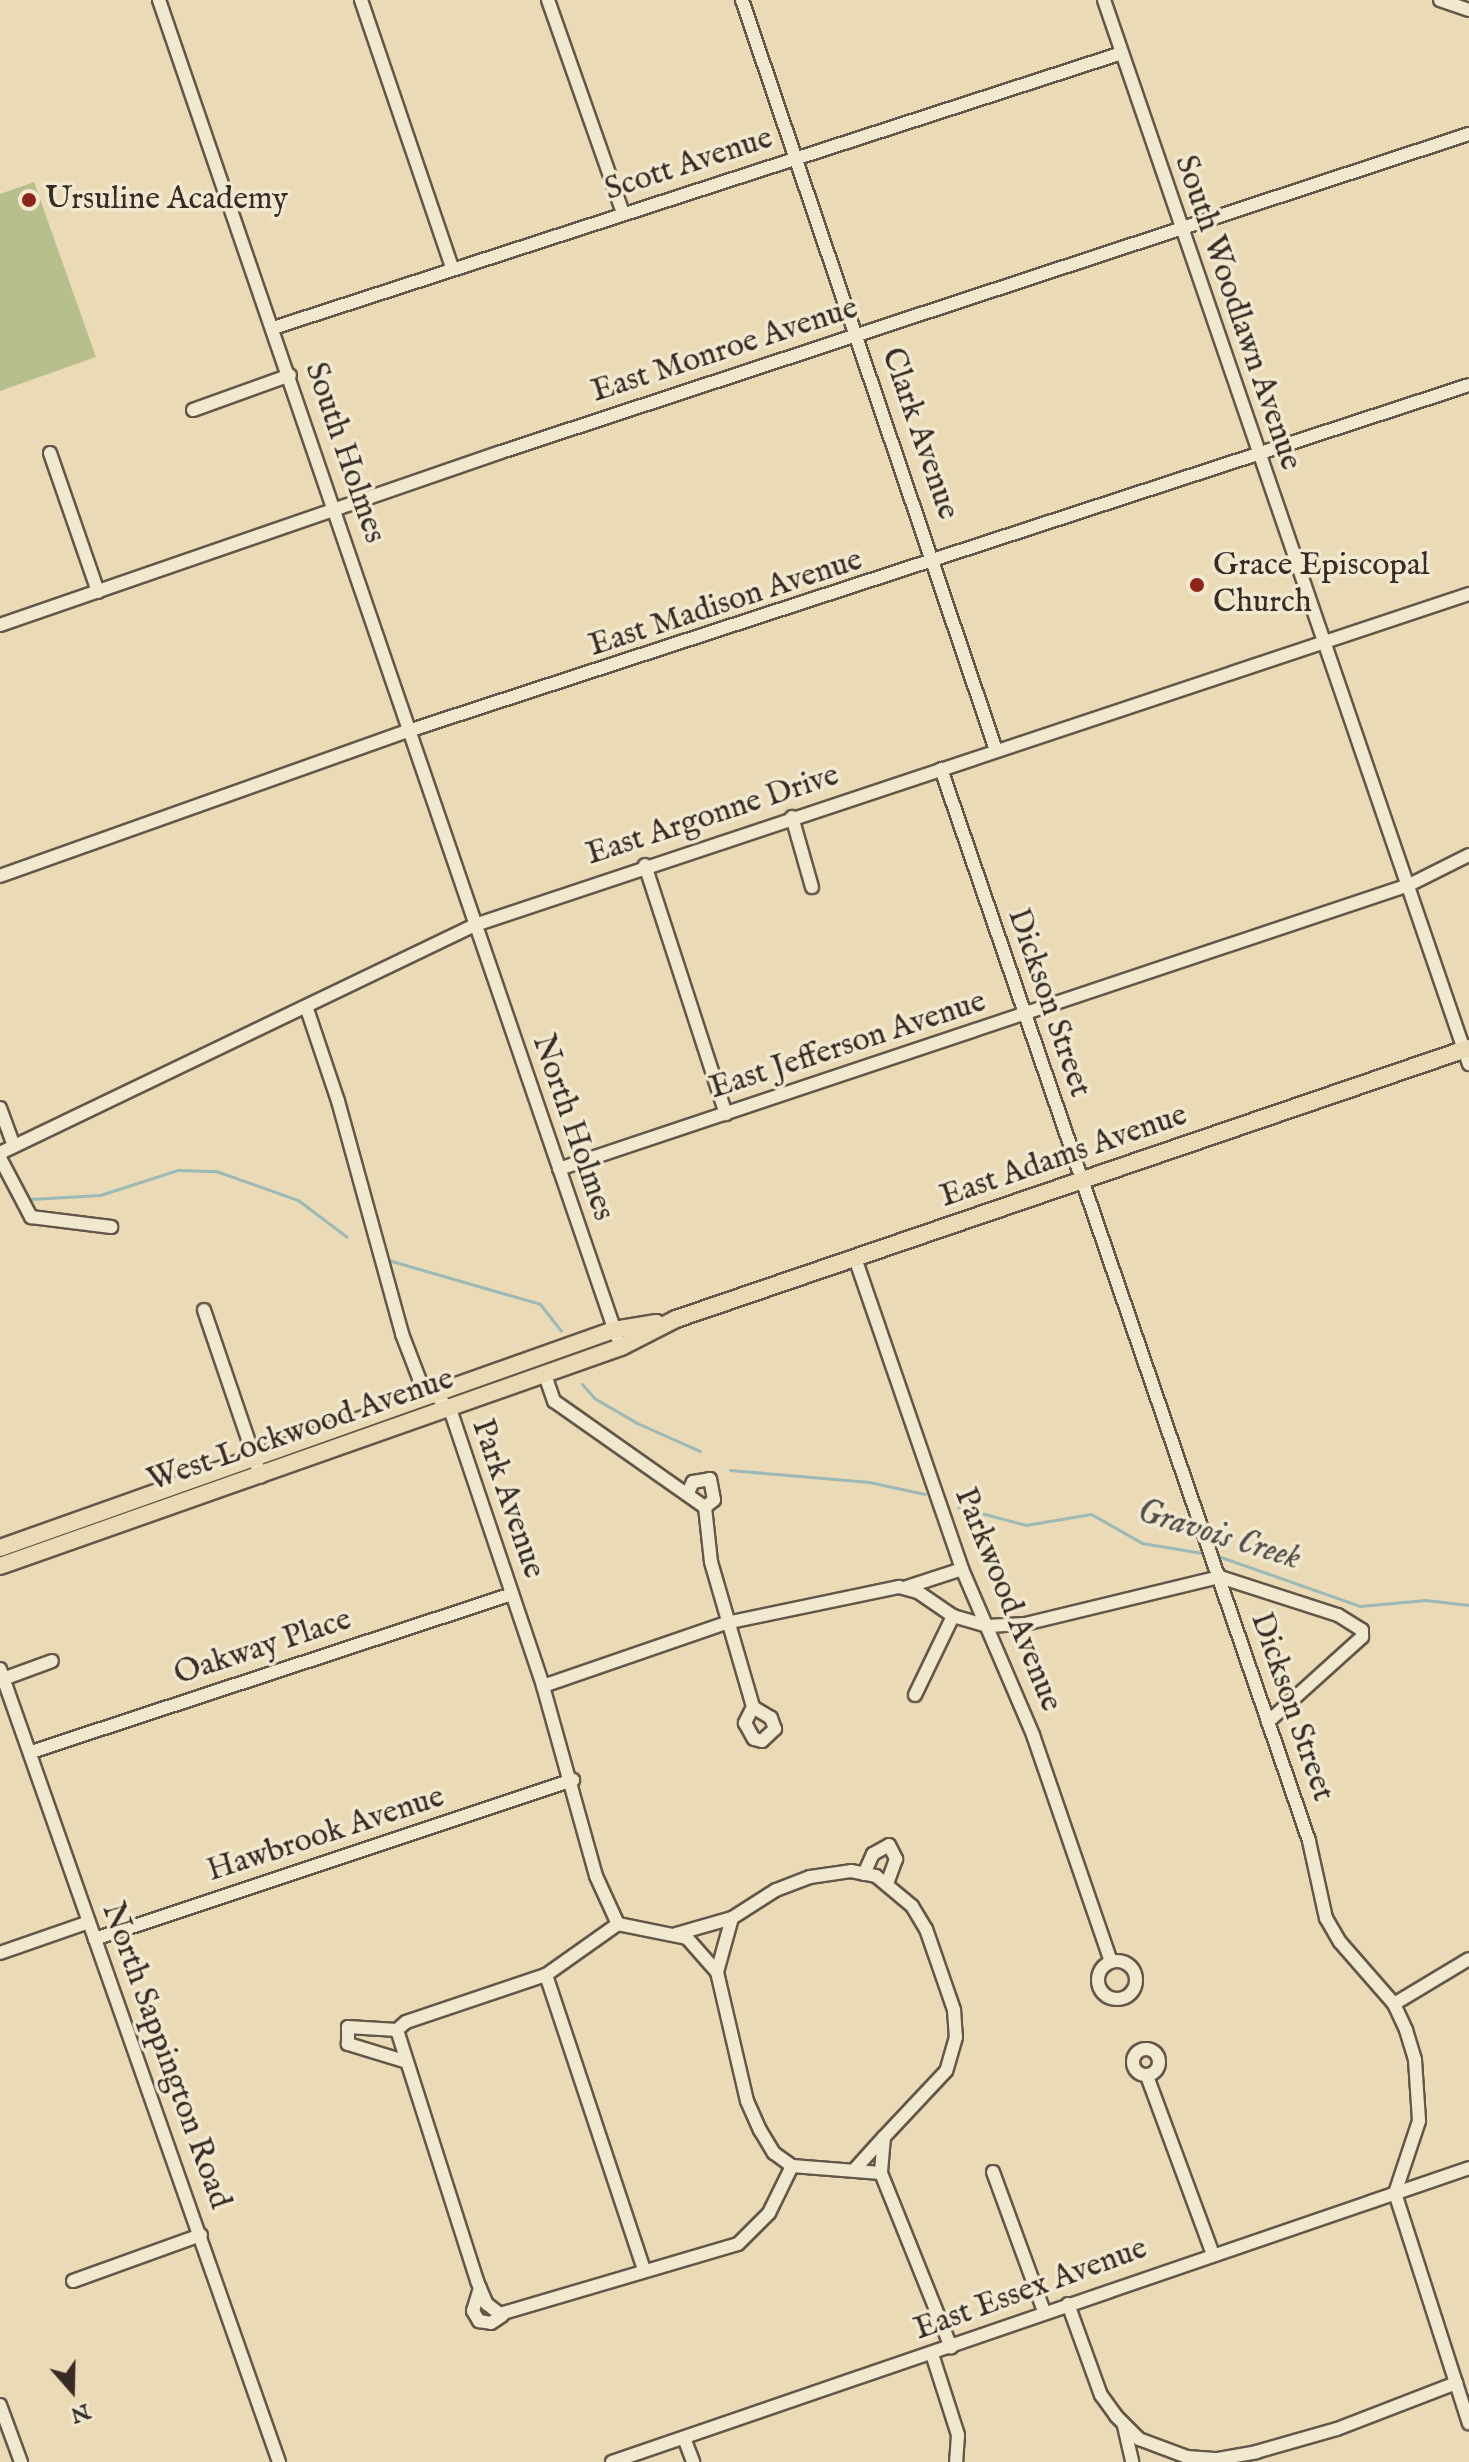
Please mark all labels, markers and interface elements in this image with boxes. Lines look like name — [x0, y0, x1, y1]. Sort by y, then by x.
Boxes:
street label: Scott Avenue — [600, 120, 778, 210]
street label: South Woodlawn Avenue — [1165, 151, 1309, 475]
place label: Ursuline Academy — [45, 181, 288, 219]
marker: Ursuline Academy — [20, 191, 38, 209]
street label: East Monroe Avenue — [587, 290, 863, 412]
street label: Clark Avenue — [872, 343, 966, 525]
street label: South Holmes — [295, 358, 393, 548]
street label: East Madison Avenue — [585, 542, 867, 666]
place label: Grace Episcopal Church — [1213, 548, 1430, 623]
marker: Grace Episcopal Church — [1188, 576, 1206, 594]
street label: East Argonne Drive — [582, 757, 844, 875]
street label: Dickson Street — [998, 904, 1098, 1102]
street label: East Jefferson Avenue — [705, 983, 991, 1109]
street label: North Holmes — [522, 1030, 622, 1226]
street label: East Adams Avenue — [936, 1097, 1192, 1217]
street label: West Lockwood Avenue — [143, 1361, 459, 1501]
street label: Park Avenue — [462, 1414, 552, 1584]
street label: Parkwood Avenue — [945, 1483, 1069, 1717]
water label: Gravois Creek — [1132, 1491, 1306, 1579]
street label: Oakway Place — [170, 1601, 356, 1695]
street label: Dickson Street — [1241, 1608, 1341, 1806]
street label: Hawbrook Avenue — [203, 1779, 449, 1891]
street label: North Sappington Road — [92, 1898, 238, 2214]
street label: East Essex Avenue — [909, 2230, 1153, 2350]
north arrow — [32, 2350, 112, 2430]
text: N — [66, 2396, 94, 2429]

